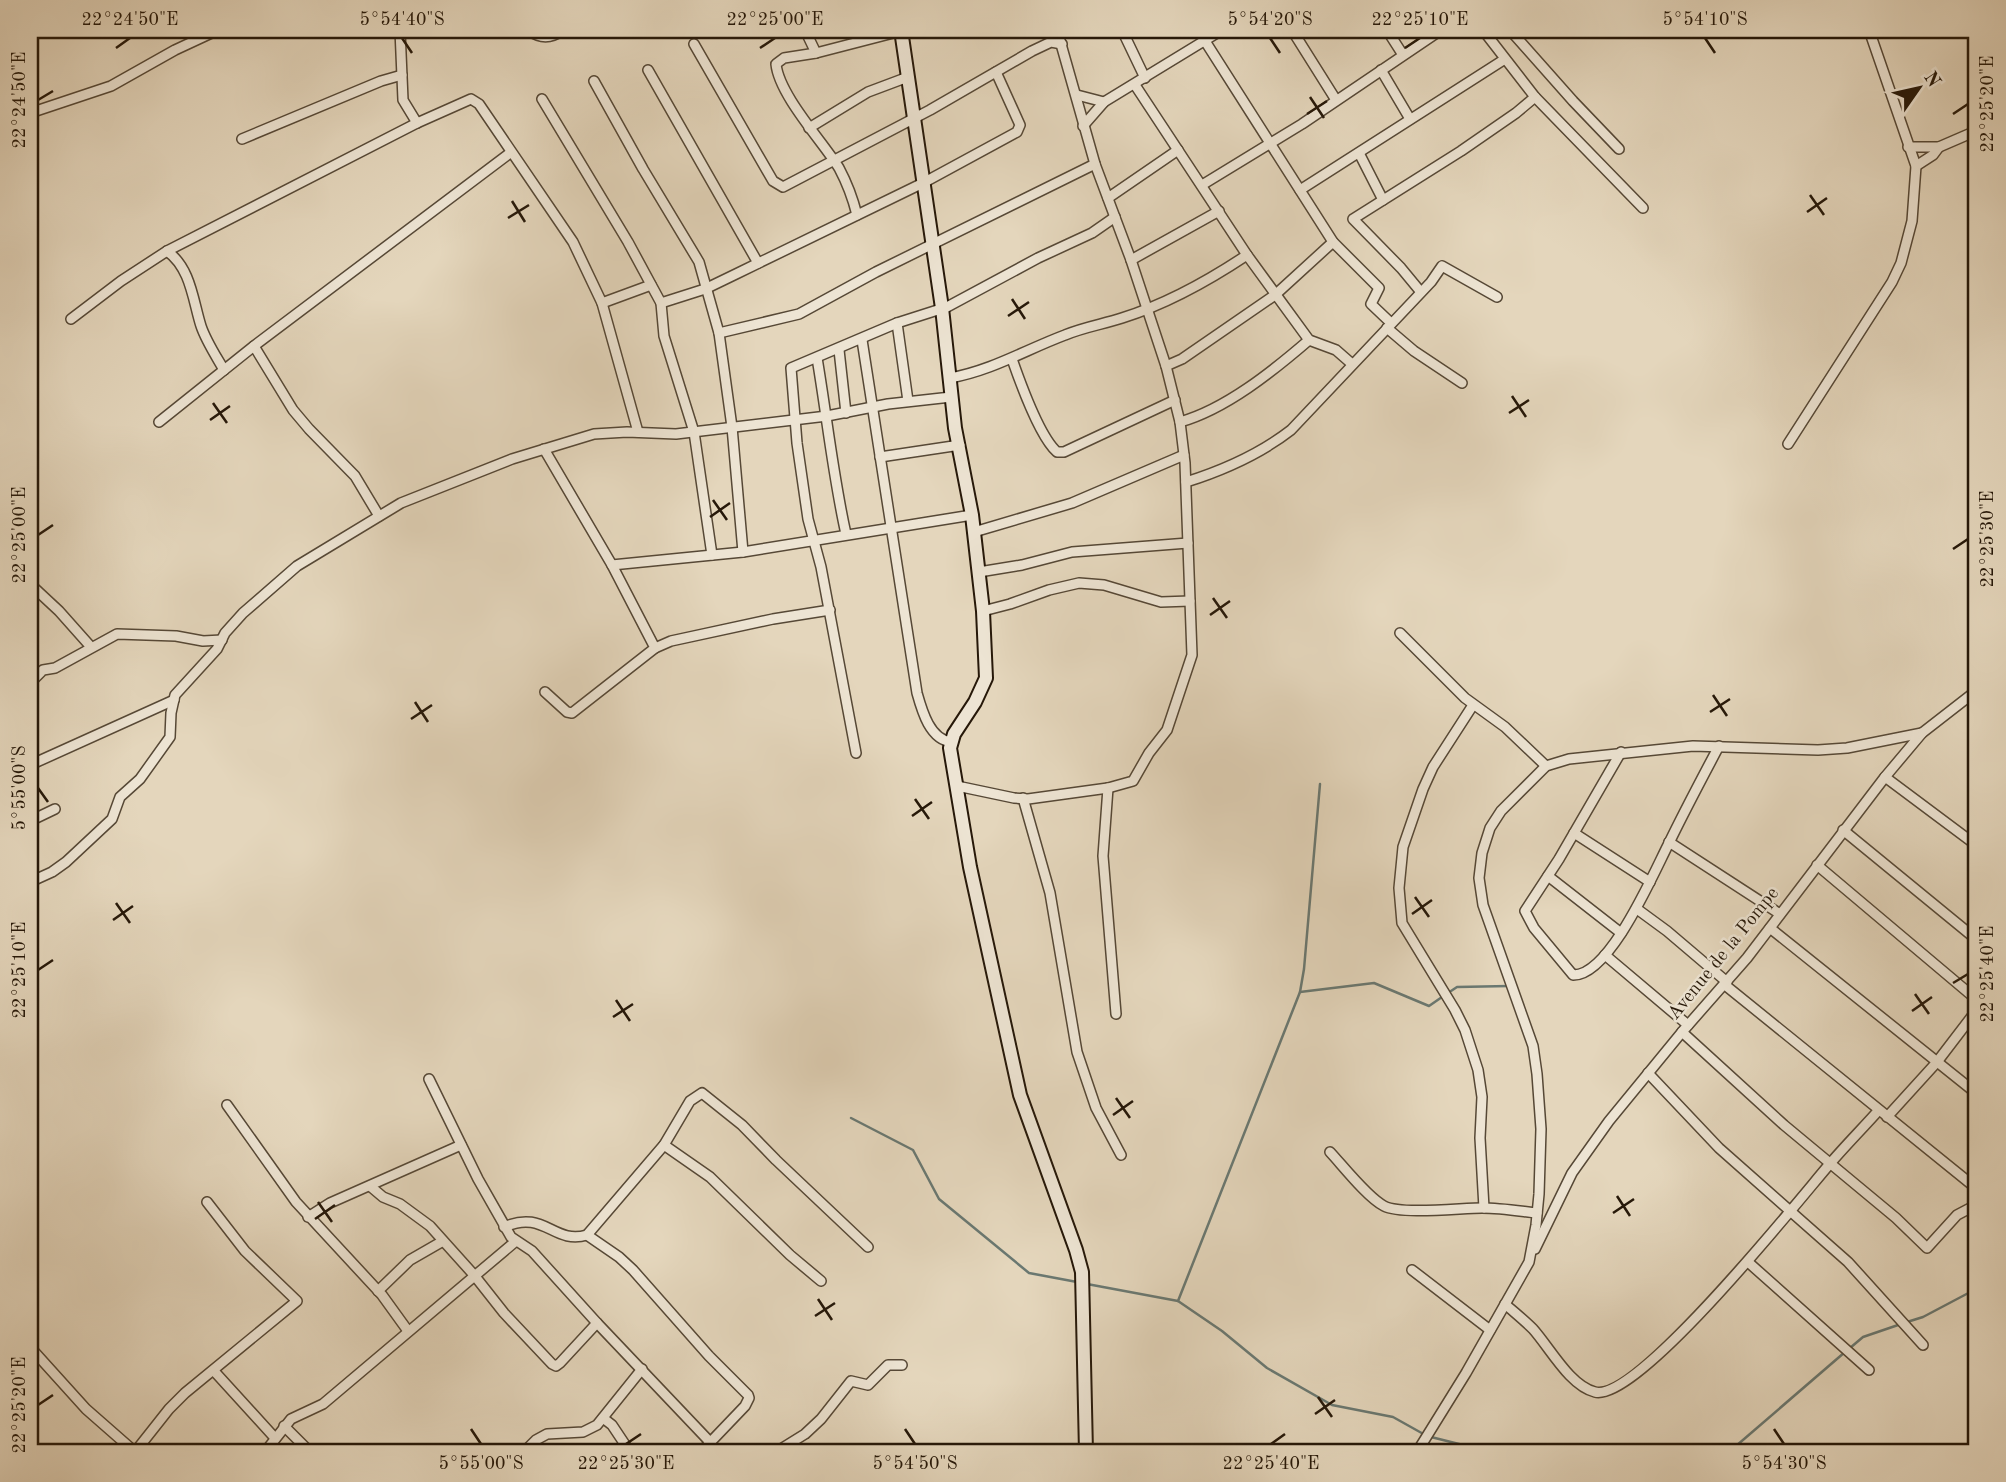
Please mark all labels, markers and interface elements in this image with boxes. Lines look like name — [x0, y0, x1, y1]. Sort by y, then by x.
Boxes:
text: 22°24'50"E — [82, 11, 178, 29]
text: 5°54'40"S — [359, 11, 445, 29]
text: 22°25'00"E — [727, 11, 823, 29]
text: 5°54'20"S — [1227, 11, 1313, 29]
text: 22°25'10"E — [1372, 11, 1468, 29]
text: 5°54'10"S — [1662, 11, 1748, 29]
text: 22°24'50"E — [11, 52, 29, 148]
north arrow — [1884, 52, 1954, 122]
text: 22°25'20"E — [1979, 56, 1997, 152]
text: N — [1919, 69, 1943, 92]
text: 22°25'00"E — [11, 487, 29, 583]
text: 22°25'30"E — [1979, 491, 1997, 587]
text: 5°55'00"S — [11, 745, 29, 831]
street label: Avenue de la Pompe — [1665, 884, 1783, 1024]
text: 22°25'10"E — [11, 922, 29, 1018]
text: 22°25'40"E — [1979, 926, 1997, 1022]
text: 22°25'20"E — [11, 1357, 29, 1453]
text: 5°55'00"S — [438, 1455, 524, 1473]
text: 22°25'30"E — [578, 1455, 674, 1473]
text: 5°54'50"S — [872, 1455, 958, 1473]
text: 22°25'40"E — [1223, 1455, 1319, 1473]
text: 5°54'30"S — [1741, 1455, 1827, 1473]

